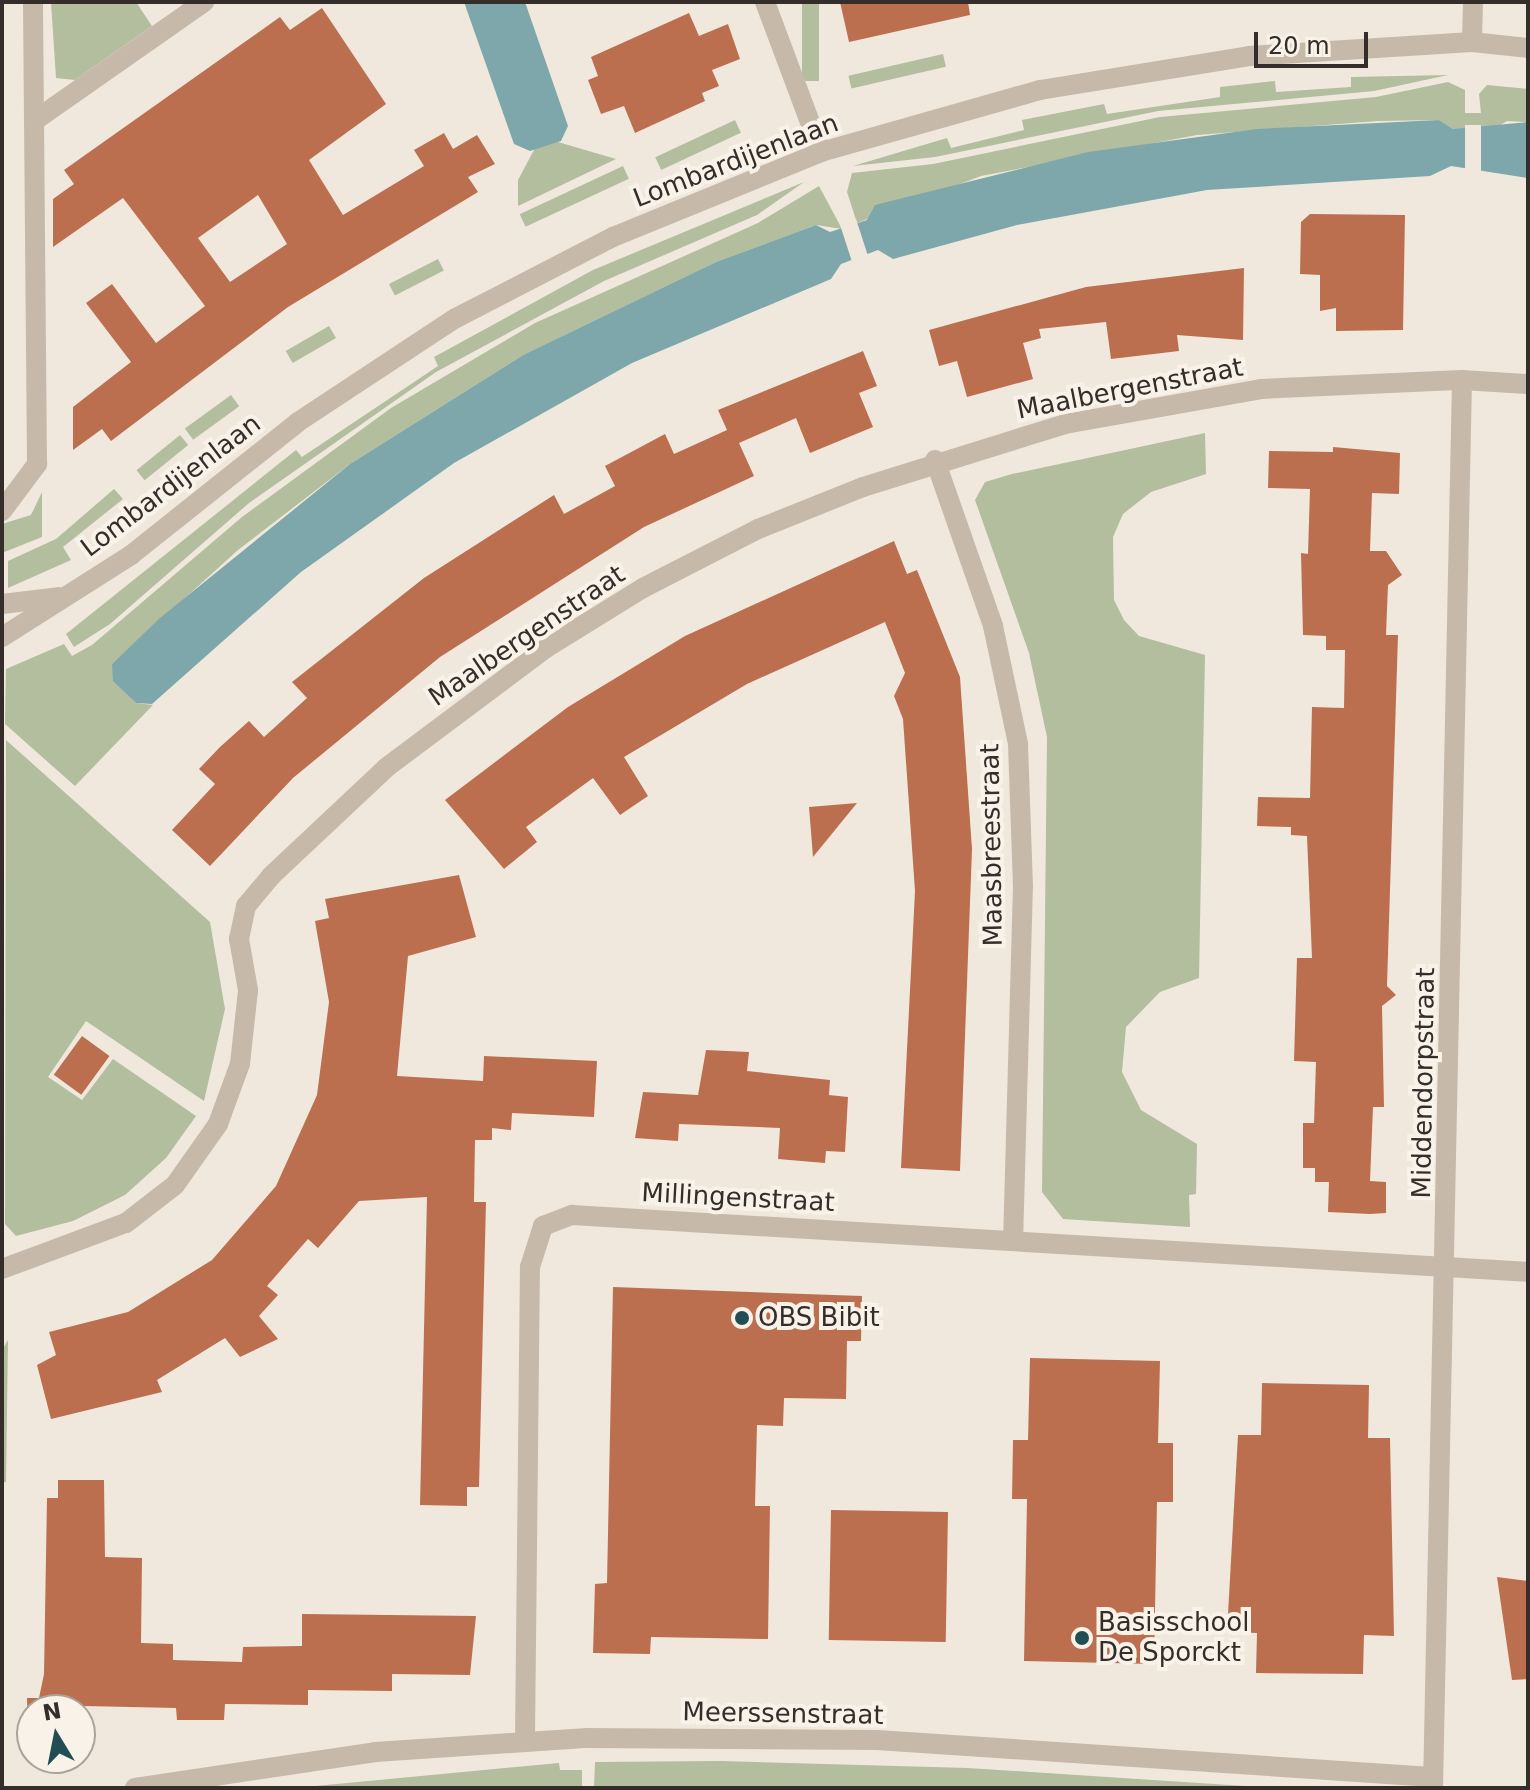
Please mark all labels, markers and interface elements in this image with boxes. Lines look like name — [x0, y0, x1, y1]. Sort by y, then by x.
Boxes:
scale bar — [1258, 16, 1372, 66]
text: 20 m — [1268, 32, 1330, 60]
street label: Lombardijenlaan — [629, 108, 843, 214]
street label: Maalbergenstraat — [1014, 352, 1246, 426]
street label: Lombardijenlaan — [75, 408, 267, 564]
street label: Maalbergenstraat — [423, 559, 631, 713]
street label: Maasbreestraat — [975, 743, 1009, 947]
street label: Middendorpstraat — [1406, 967, 1442, 1199]
street label: Millingenstraat — [641, 1177, 835, 1219]
place label: OBS Bibit — [758, 1302, 880, 1334]
marker: OBS Bibit — [733, 1309, 751, 1327]
place label: Basisschool De Sporckt — [1098, 1607, 1249, 1668]
marker: Basisschool De Sporckt — [1073, 1629, 1091, 1647]
north arrow — [16, 1694, 96, 1774]
street label: Meerssenstraat — [682, 1697, 884, 1731]
text: N — [41, 1698, 63, 1726]

